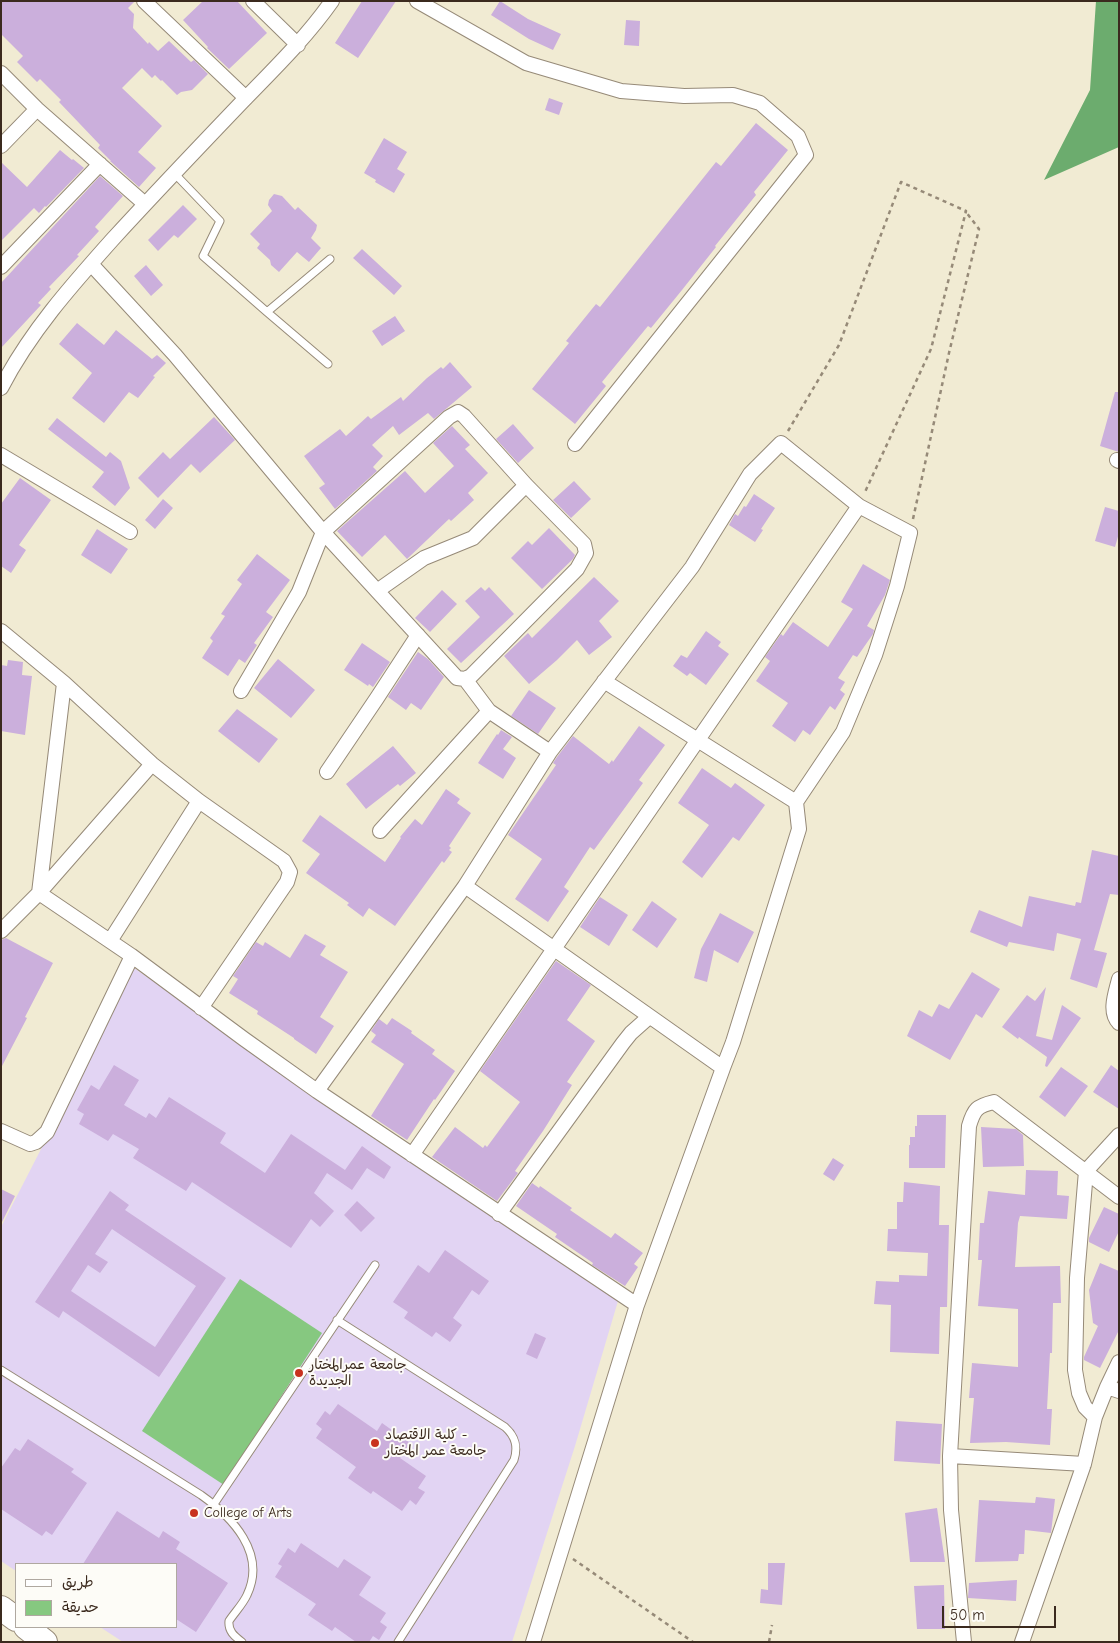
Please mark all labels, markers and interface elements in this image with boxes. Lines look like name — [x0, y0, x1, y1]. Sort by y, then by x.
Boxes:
place label: جامعة عمرالمختار الجديدة — [309, 1357, 407, 1390]
marker: جامعة عمرالمختار الجديدة — [293, 1367, 305, 1379]
place label: كلية الاقتصاد - جامعة عمر المختار — [385, 1427, 486, 1460]
marker: كلية الاقتصاد - جامعة عمر المختار — [369, 1437, 381, 1449]
place label: College of Arts — [204, 1505, 292, 1521]
marker: College of Arts — [188, 1507, 200, 1519]
legend — [15, 1563, 178, 1628]
text: طريق — [62, 1573, 94, 1591]
scale bar — [945, 1596, 1059, 1628]
text: حديقة — [62, 1598, 99, 1616]
text: 50 m — [950, 1606, 985, 1624]

